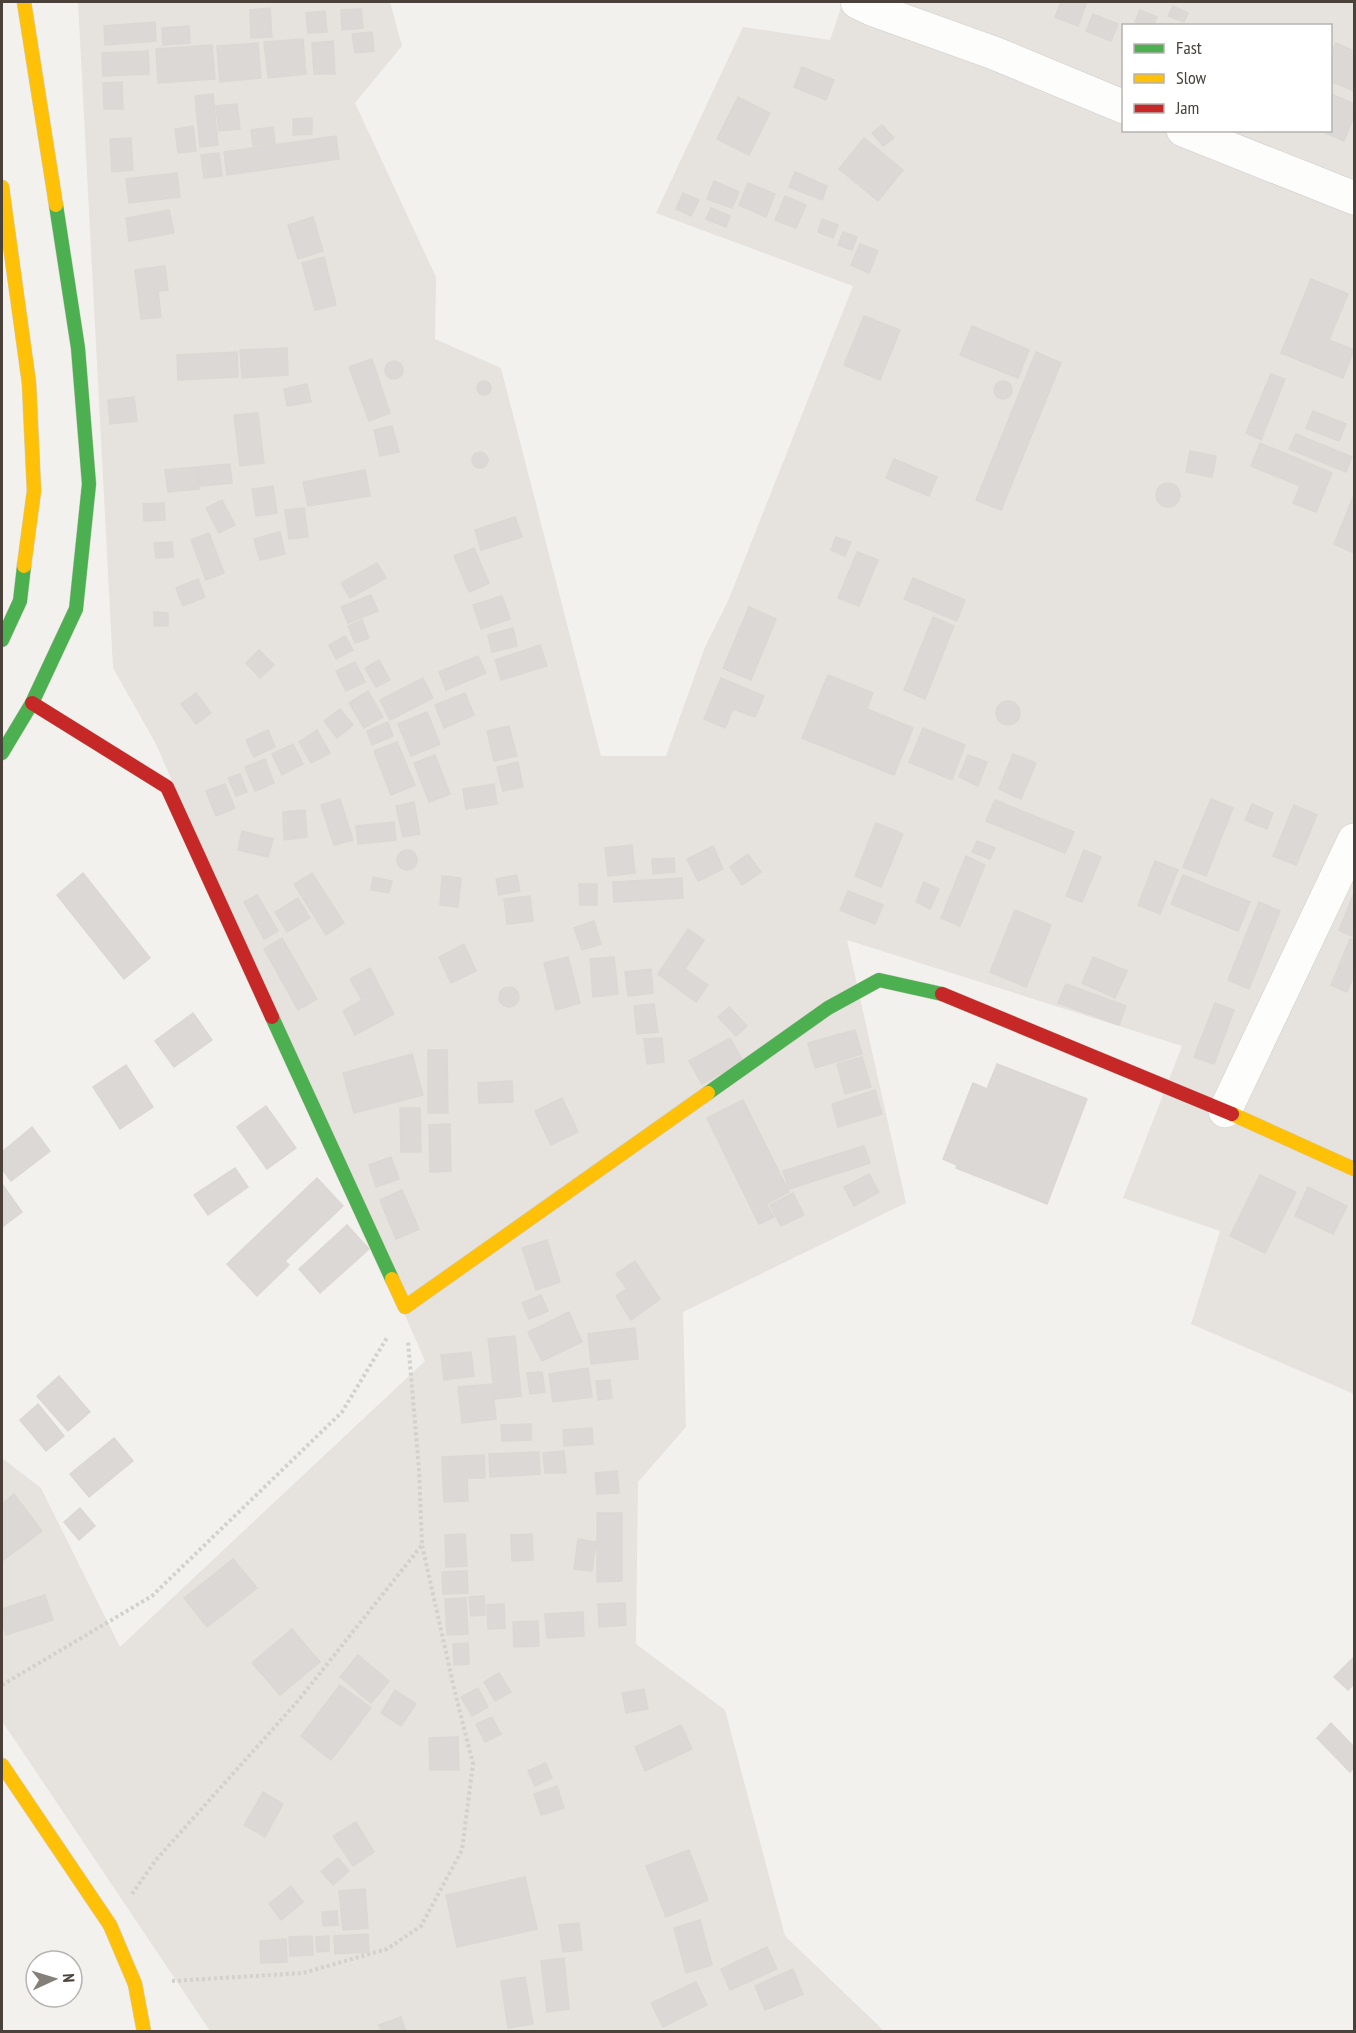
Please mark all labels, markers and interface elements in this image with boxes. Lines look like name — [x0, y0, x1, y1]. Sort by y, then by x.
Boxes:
legend — [1122, 24, 1332, 132]
text: Fast — [1176, 36, 1202, 59]
text: Slow — [1176, 66, 1207, 89]
text: Jam — [1175, 96, 1199, 119]
north arrow — [24, 1949, 84, 2009]
text: N — [59, 1973, 79, 1983]

